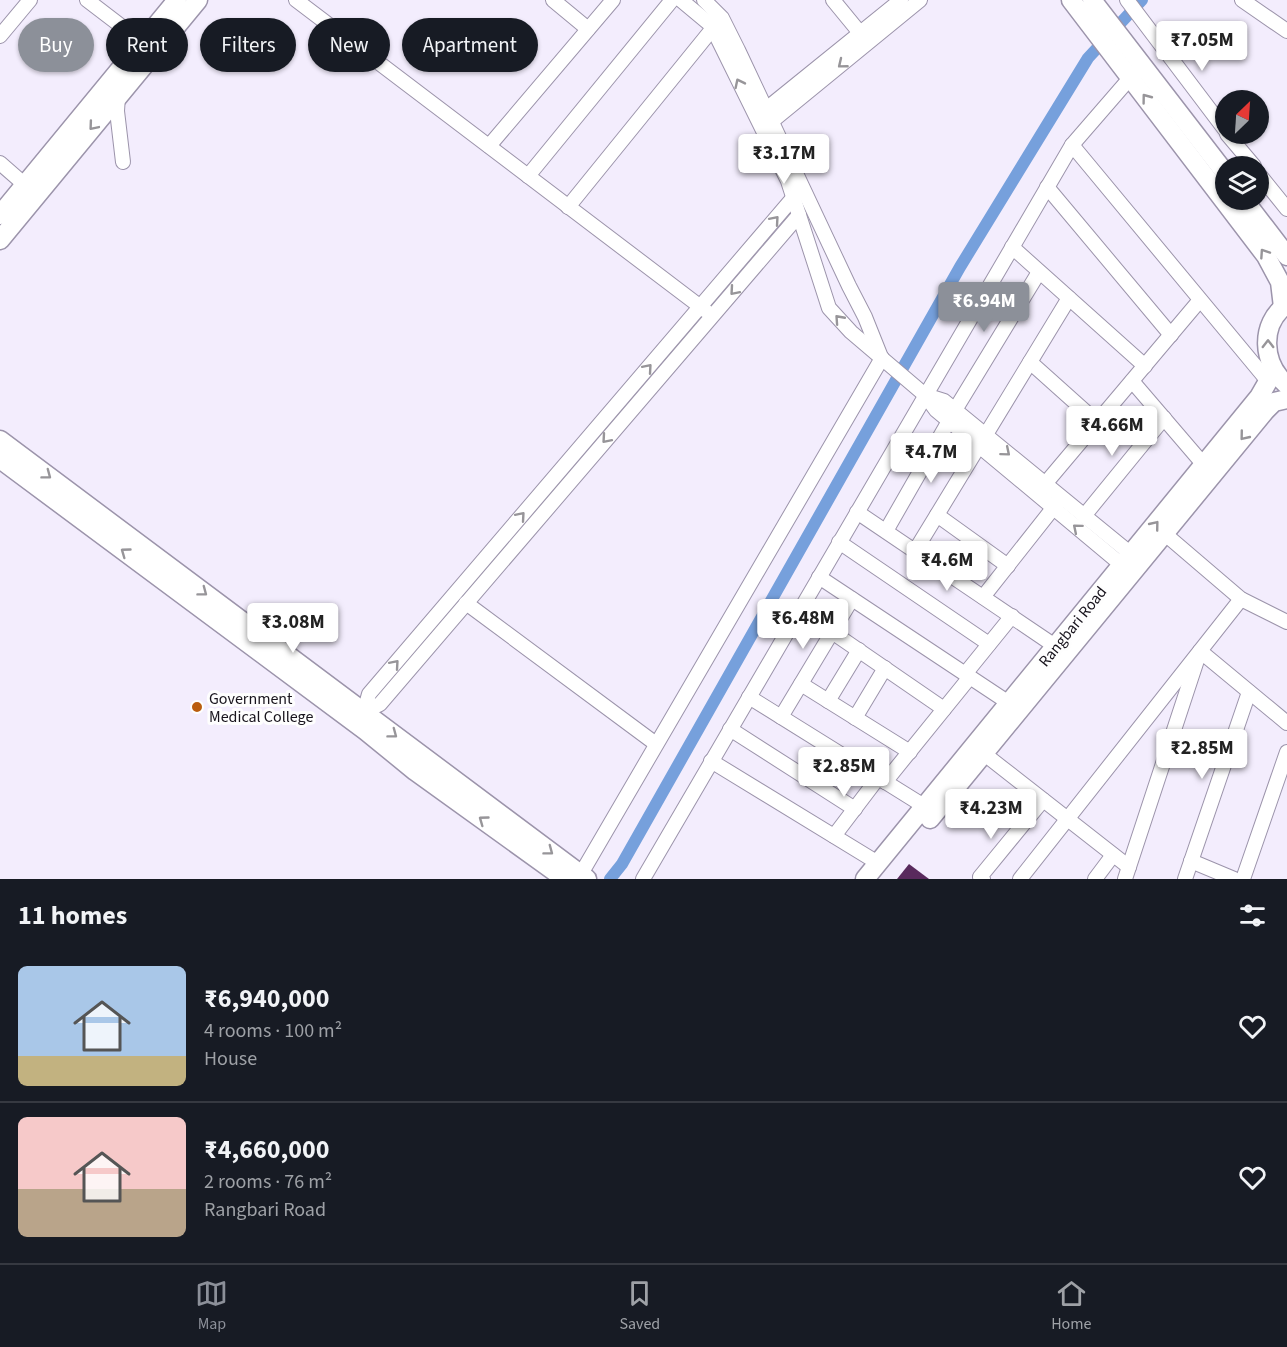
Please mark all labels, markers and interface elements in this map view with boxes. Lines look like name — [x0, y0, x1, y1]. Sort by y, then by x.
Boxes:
chip: Buy — [18, 18, 94, 72]
chip: Rent — [106, 18, 188, 72]
chip: Filters — [200, 18, 296, 72]
chip: New — [308, 18, 390, 72]
chip: Apartment — [402, 18, 538, 72]
pin: ₹7.05M — [1153, 21, 1251, 72]
text: ₹7.05M — [1170, 26, 1234, 54]
one-way arrow — [838, 56, 849, 67]
one-way arrow — [735, 78, 746, 89]
north arrow — [1215, 90, 1269, 144]
map controls — [1215, 90, 1269, 210]
one-way arrow — [1142, 93, 1153, 104]
one-way arrow — [90, 119, 101, 130]
pin: ₹3.17M — [735, 134, 833, 185]
text: ₹3.17M — [752, 139, 816, 167]
button: layers — [1215, 156, 1269, 210]
one-way arrow — [768, 216, 779, 227]
one-way arrow — [1259, 249, 1271, 259]
pin: ₹6.94M — [935, 282, 1033, 333]
one-way arrow — [730, 285, 741, 296]
text: ₹6.94M — [952, 287, 1016, 315]
one-way arrow — [835, 315, 846, 325]
one-way arrow — [1262, 340, 1274, 349]
one-way arrow — [641, 364, 652, 375]
pin: ₹4.66M — [1063, 406, 1161, 457]
text: ₹4.66M — [1080, 411, 1144, 439]
one-way arrow — [1241, 430, 1252, 441]
one-way arrow — [603, 432, 614, 443]
pin: ₹4.7M — [889, 433, 973, 484]
text: ₹4.7M — [905, 438, 957, 466]
one-way arrow — [999, 444, 1010, 455]
one-way arrow — [40, 468, 51, 479]
one-way arrow — [514, 512, 525, 523]
one-way arrow — [1147, 521, 1158, 532]
one-way arrow — [1073, 524, 1084, 535]
pin: ₹4.6M — [905, 541, 989, 592]
text: ₹4.6M — [921, 546, 973, 574]
one-way arrow — [121, 549, 132, 560]
street label: Rangbari Road — [1034, 582, 1112, 671]
one-way arrow — [196, 584, 207, 595]
pin: ₹6.48M — [754, 599, 852, 650]
pin: ₹3.08M — [244, 603, 342, 654]
text: ₹6.48M — [771, 604, 835, 632]
text: ₹3.08M — [261, 608, 325, 636]
one-way arrow — [388, 660, 399, 671]
place label: Government Medical College — [209, 688, 313, 728]
marker: Government Medical College — [190, 700, 204, 714]
one-way arrow — [386, 727, 397, 738]
pin: ₹2.85M — [1153, 729, 1251, 780]
text: ₹2.85M — [1170, 734, 1234, 762]
pin: ₹2.85M — [795, 747, 893, 798]
text: ₹2.85M — [812, 752, 876, 780]
pin: ₹4.23M — [942, 789, 1040, 840]
text: ₹4.23M — [959, 794, 1023, 822]
one-way arrow — [479, 816, 490, 827]
one-way arrow — [542, 843, 553, 854]
text: 11 homes — [18, 897, 127, 934]
icon: filters — [1236, 899, 1269, 932]
text: ₹6,940,000 — [204, 980, 329, 1017]
icon: home — [66, 990, 138, 1062]
icon: heart — [1236, 1010, 1269, 1043]
text: 4 rooms · 100 m² — [204, 1017, 342, 1045]
text: House — [204, 1045, 257, 1073]
text: ₹4,660,000 — [204, 1131, 329, 1168]
icon: home — [66, 1141, 138, 1213]
icon: heart — [1236, 1161, 1269, 1194]
text: 2 rooms · 76 m² — [204, 1168, 332, 1196]
text: Rangbari Road — [204, 1196, 326, 1224]
tab: Map — [195, 1277, 228, 1335]
tab: Saved — [619, 1277, 660, 1335]
tab: Home — [1051, 1277, 1092, 1335]

